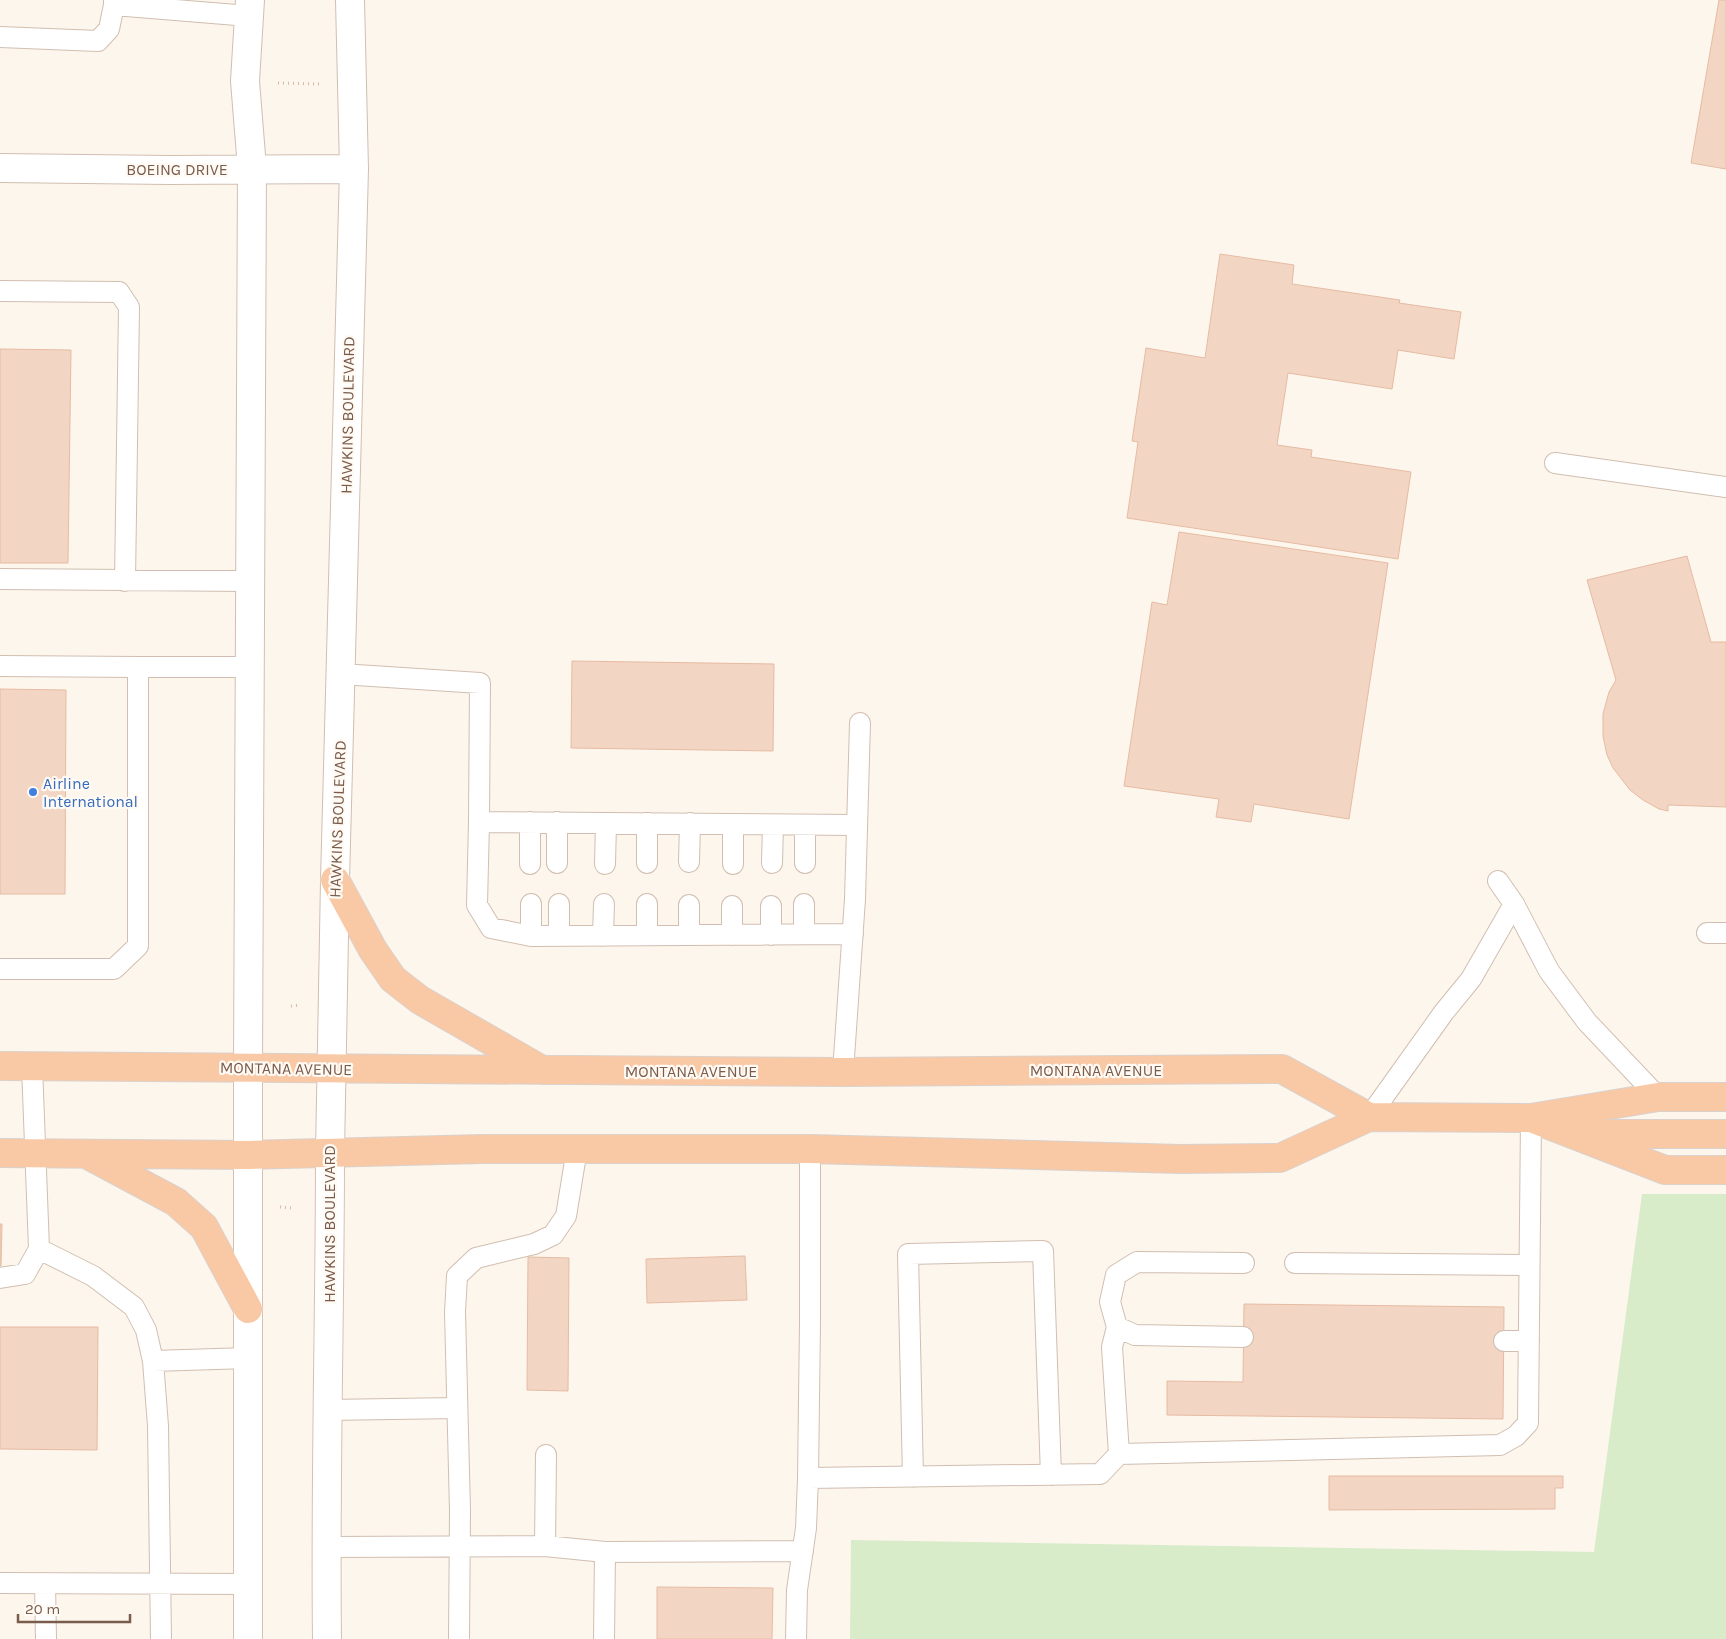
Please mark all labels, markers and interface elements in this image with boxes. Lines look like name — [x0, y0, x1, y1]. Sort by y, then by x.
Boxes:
street label: BOEING DRIVE — [126, 160, 228, 179]
street label: HAWKINS BOULEVARD — [337, 336, 358, 494]
street label: HAWKINS BOULEVARD — [325, 740, 350, 898]
place label: Airline International — [43, 774, 138, 811]
marker: Airline International — [27, 786, 39, 798]
street label: MONTANA AVENUE — [220, 1058, 352, 1079]
street label: MONTANA AVENUE — [1030, 1061, 1162, 1080]
street label: MONTANA AVENUE — [625, 1062, 757, 1081]
street label: HAWKINS BOULEVARD — [320, 1145, 339, 1303]
scale bar — [18, 1592, 130, 1624]
text: 20 m — [25, 1600, 60, 1618]

